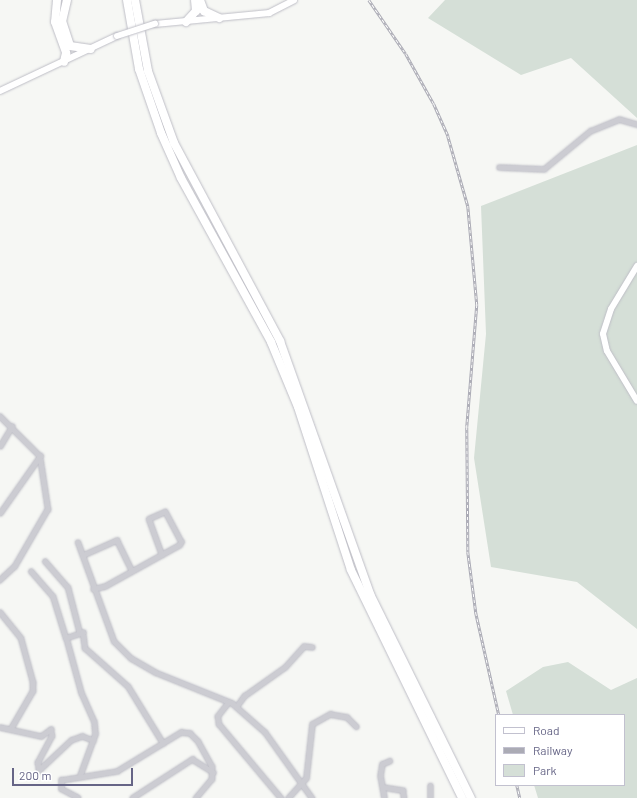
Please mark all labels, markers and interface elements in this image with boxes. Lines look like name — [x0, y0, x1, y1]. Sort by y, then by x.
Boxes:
legend — [495, 714, 625, 786]
text: Road — [533, 723, 560, 737]
text: Railway — [533, 743, 572, 757]
scale bar — [14, 760, 135, 786]
text: Park — [533, 763, 557, 777]
text: 200 m — [19, 768, 51, 782]

